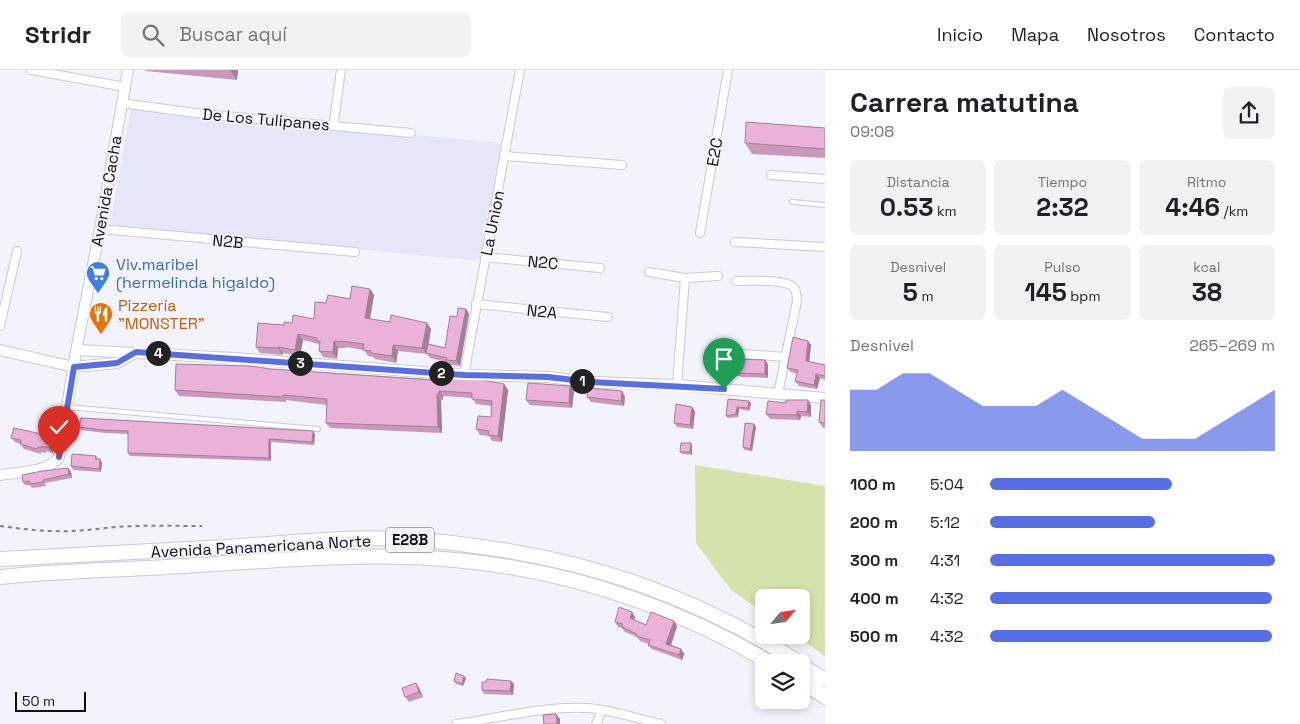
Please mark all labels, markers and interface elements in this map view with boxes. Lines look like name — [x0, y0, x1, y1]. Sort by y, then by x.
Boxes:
search box — [121, 12, 471, 57]
text: Stridr — [25, 19, 91, 50]
icon: search — [139, 21, 167, 49]
text: Buscar aquí — [179, 22, 287, 47]
text: Inicio — [937, 23, 983, 46]
text: Mapa — [1011, 23, 1059, 46]
text: Nosotros — [1087, 23, 1166, 46]
text: Contacto — [1194, 23, 1275, 46]
text: Carrera matutina — [850, 84, 1079, 120]
button: share — [1223, 87, 1275, 139]
street label: De Los Tulipanes — [201, 103, 331, 136]
text: 09:08 — [850, 121, 894, 142]
street label: Avenida Cacha — [86, 134, 127, 248]
street label: E2C — [702, 136, 727, 168]
text: Distancia — [887, 173, 950, 191]
text: Tiempo — [1038, 173, 1087, 191]
text: Ritmo — [1187, 173, 1227, 191]
street label: La Union — [476, 189, 509, 258]
text: 0.53 — [880, 191, 933, 223]
text: 2:32 — [1036, 191, 1089, 223]
text: 4:46 — [1165, 191, 1220, 223]
text: km — [933, 202, 957, 220]
text: /km — [1220, 202, 1248, 220]
street label: N2B — [212, 230, 244, 253]
street label: N2C — [527, 251, 559, 274]
place label: Viv.maribel (hermelinda higaldo) — [116, 254, 275, 293]
text: Desnivel — [890, 258, 946, 276]
text: Pulso — [1044, 258, 1081, 276]
text: kcal — [1193, 258, 1220, 276]
supermarket icon: Viv.maribel (hermelinda higaldo) — [85, 260, 111, 294]
text: 5 — [903, 276, 918, 308]
text: 145 — [1025, 276, 1067, 308]
text: 38 — [1192, 276, 1222, 308]
text: m — [918, 287, 933, 305]
text: bpm — [1067, 287, 1100, 305]
place label: Pizzería "MONSTER" — [118, 295, 205, 334]
street label: N2A — [526, 299, 558, 324]
restaurant icon: Pizzería "MONSTER" — [88, 301, 114, 335]
text: Desnivel — [850, 335, 914, 356]
text: 265–269 m — [1189, 335, 1275, 356]
pin — [703, 338, 745, 389]
pin: 4 — [146, 340, 170, 366]
text: 4 — [154, 344, 163, 362]
icon: arrive — [710, 345, 738, 373]
pin: 3 — [288, 350, 312, 376]
text: 3 — [296, 354, 305, 372]
pin: 2 — [428, 360, 454, 386]
text: 2 — [437, 364, 446, 382]
pin: 1 — [570, 368, 594, 394]
text: 1 — [579, 372, 586, 390]
pin — [38, 406, 80, 457]
icon: check — [45, 413, 73, 441]
text: 100 m — [850, 474, 896, 495]
text: 5:04 — [930, 474, 964, 495]
text: 200 m — [850, 512, 898, 533]
text: 5:12 — [930, 512, 960, 533]
road number: E28B — [386, 528, 434, 552]
street label: Avenida Panamericana Norte — [150, 530, 372, 563]
text: 300 m — [850, 550, 898, 571]
text: 4:31 — [930, 550, 960, 571]
text: 400 m — [850, 588, 899, 609]
text: 4:32 — [930, 588, 963, 609]
north arrow — [755, 589, 810, 644]
map controls — [755, 589, 810, 709]
text: 500 m — [850, 626, 898, 647]
text: 4:32 — [930, 626, 963, 647]
button: layers — [755, 654, 810, 709]
scale bar — [15, 689, 86, 712]
text: 50 m — [22, 692, 55, 710]

